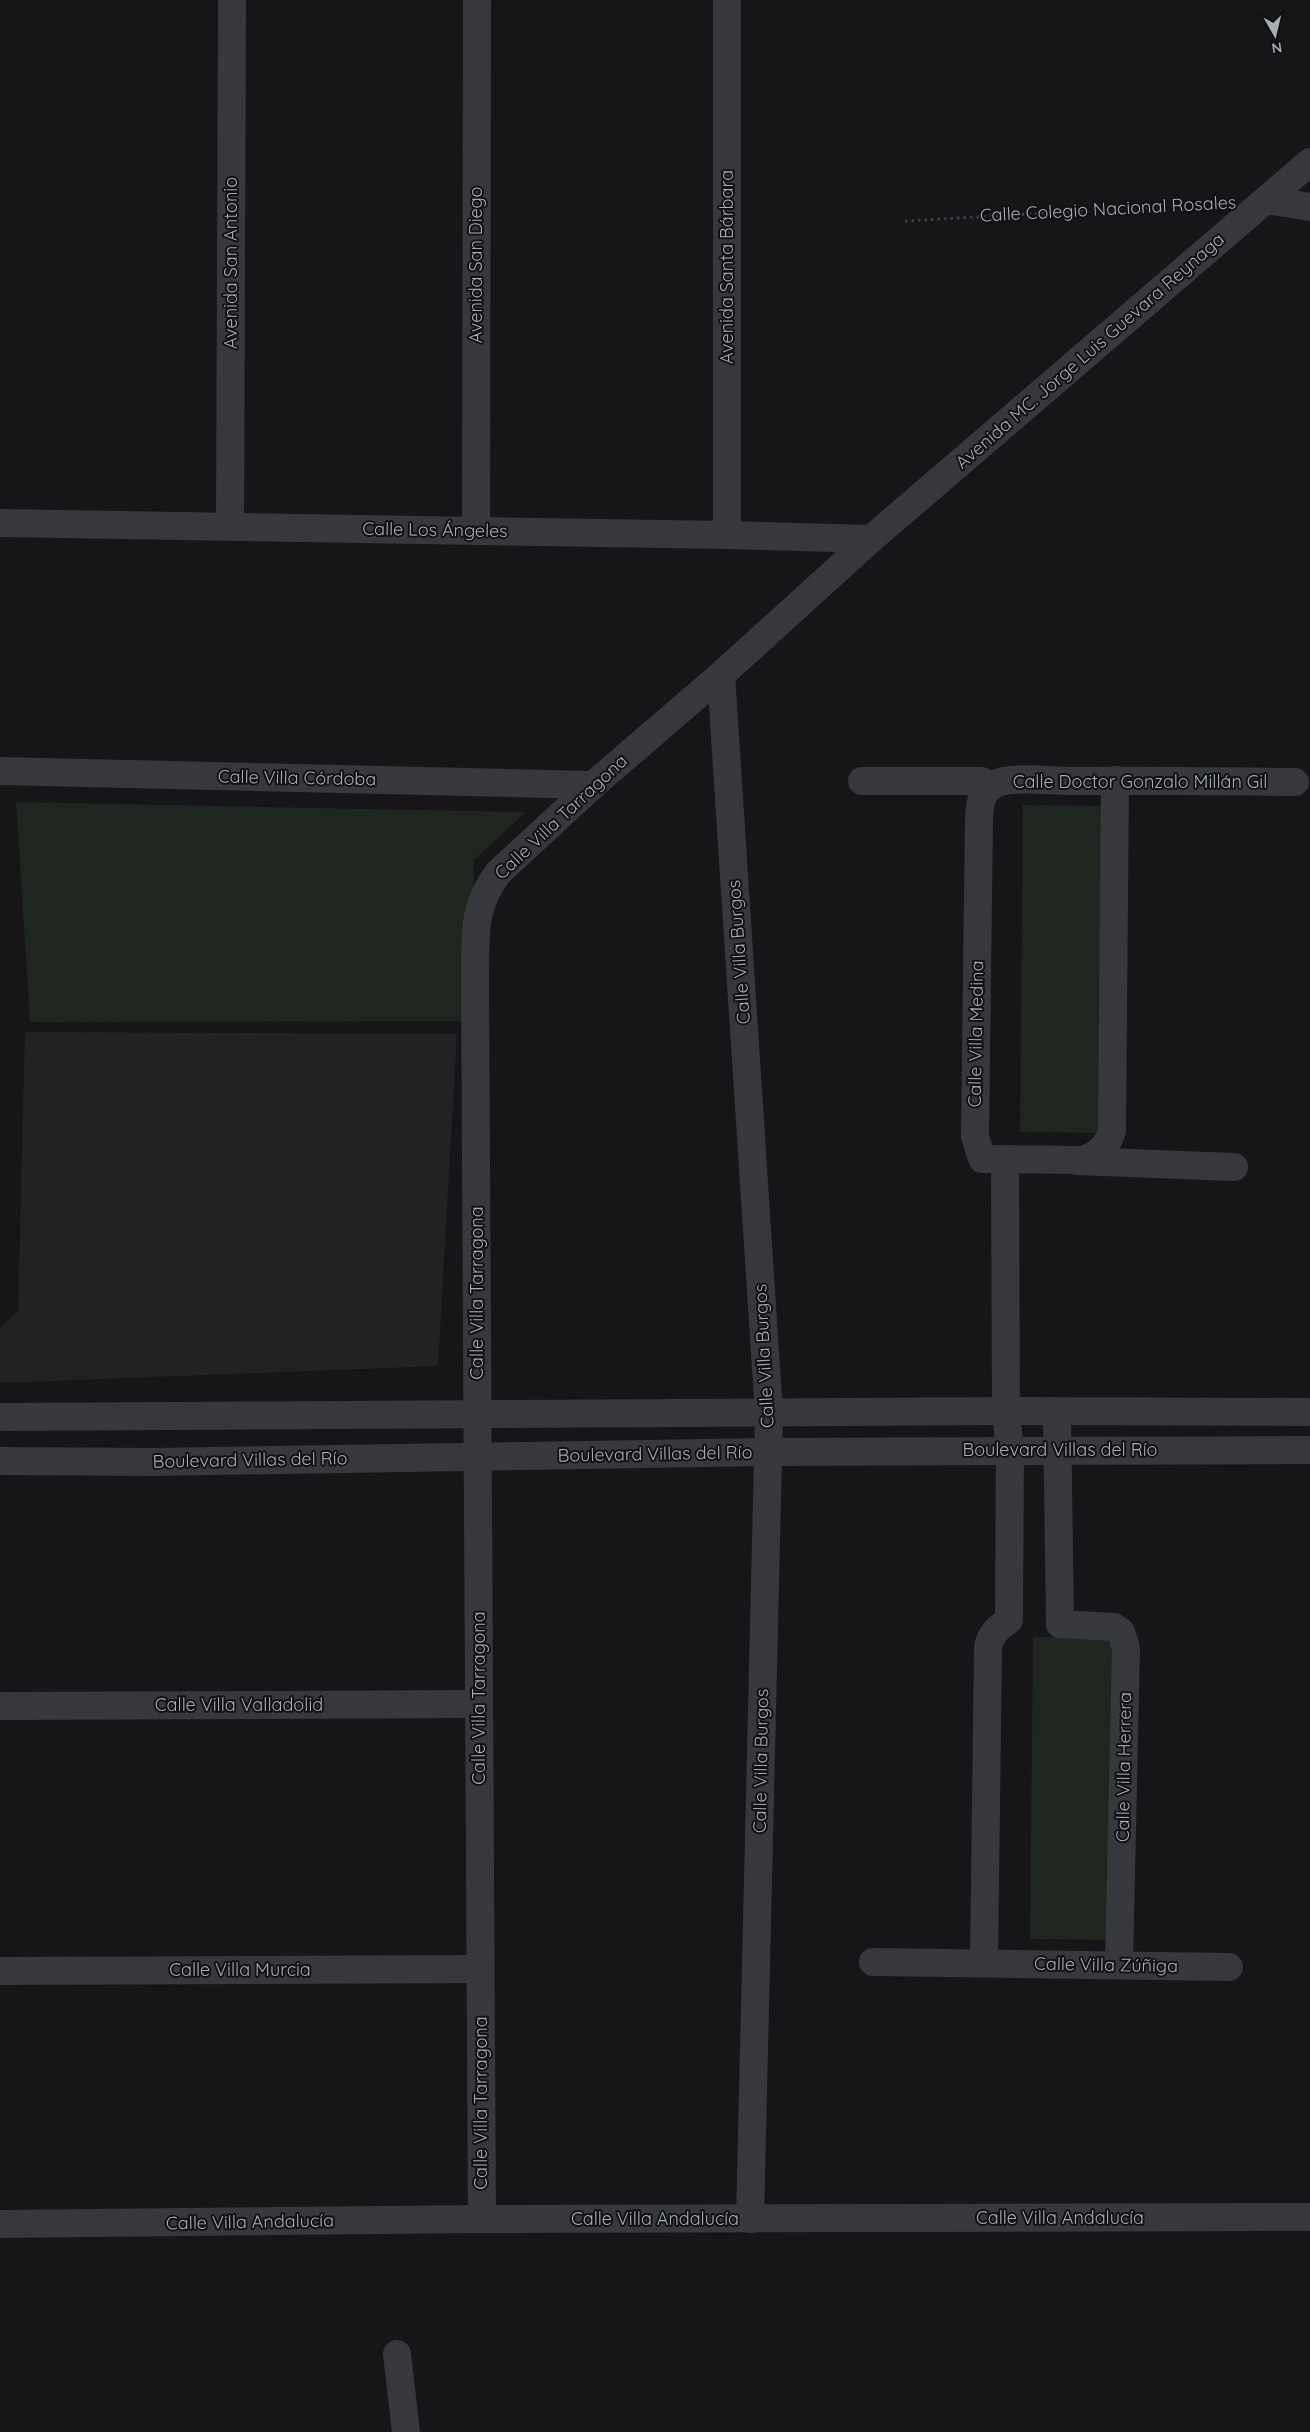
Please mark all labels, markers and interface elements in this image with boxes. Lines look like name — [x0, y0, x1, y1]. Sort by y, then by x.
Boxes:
north arrow — [1250, 10, 1300, 60]
text: N — [1270, 38, 1283, 58]
street label: Avenida Santa Bárbara — [715, 170, 738, 364]
street label: Avenida San Antonio — [219, 177, 242, 349]
street label: Avenida San Diego — [464, 187, 487, 343]
street label: Calle Colegio Nacional Rosales — [979, 190, 1237, 227]
street label: Avenida MC. Jorge Luis Guevara Reynaga — [951, 228, 1229, 474]
street label: Calle Los Ángeles — [362, 517, 508, 542]
street label: Calle Villa Tarragona — [489, 749, 632, 884]
street label: Calle Villa Córdoba — [218, 765, 376, 790]
street label: Calle Doctor Gonzalo Millán Gil — [1013, 770, 1267, 793]
street label: Calle Villa Burgos — [722, 879, 755, 1025]
street label: Calle Villa Medina — [963, 960, 988, 1108]
street label: Calle Villa Tarragona — [465, 1206, 488, 1380]
street label: Calle Villa Burgos — [748, 1283, 779, 1429]
street label: Boulevard Villas del Río — [963, 1438, 1157, 1461]
street label: Boulevard Villas del Río — [557, 1440, 753, 1467]
street label: Boulevard Villas del Río — [152, 1446, 348, 1473]
street label: Calle Villa Tarragona — [467, 1611, 490, 1785]
street label: Calle Villa Burgos — [748, 1689, 773, 1833]
street label: Calle Villa Herrera — [1111, 1692, 1136, 1842]
street label: Calle Villa Valladolid — [155, 1693, 323, 1716]
street label: Calle Villa Zúñiga — [1034, 1952, 1178, 1977]
street label: Calle Villa Murcia — [169, 1958, 311, 1981]
street label: Calle Villa Tarragona — [469, 2016, 492, 2190]
street label: Calle Villa Andalucía — [976, 2206, 1144, 2229]
street label: Calle Villa Andalucía — [571, 2207, 739, 2230]
street label: Calle Villa Andalucía — [166, 2209, 334, 2234]

